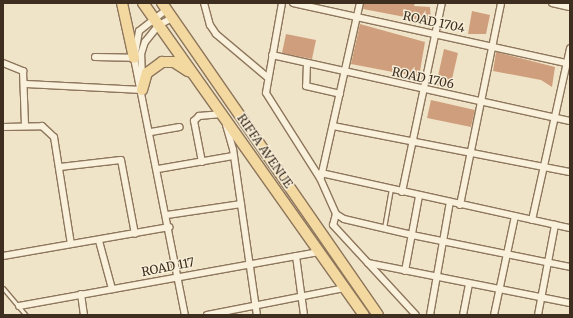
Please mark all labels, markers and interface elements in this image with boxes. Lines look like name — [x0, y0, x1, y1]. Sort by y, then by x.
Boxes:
street label: ROAD 1704 — [402, 8, 466, 36]
street label: ROAD 1706 — [391, 64, 455, 92]
street label: RIFFA AVENUE — [234, 111, 296, 191]
street label: ROAD 117 — [140, 255, 196, 279]

